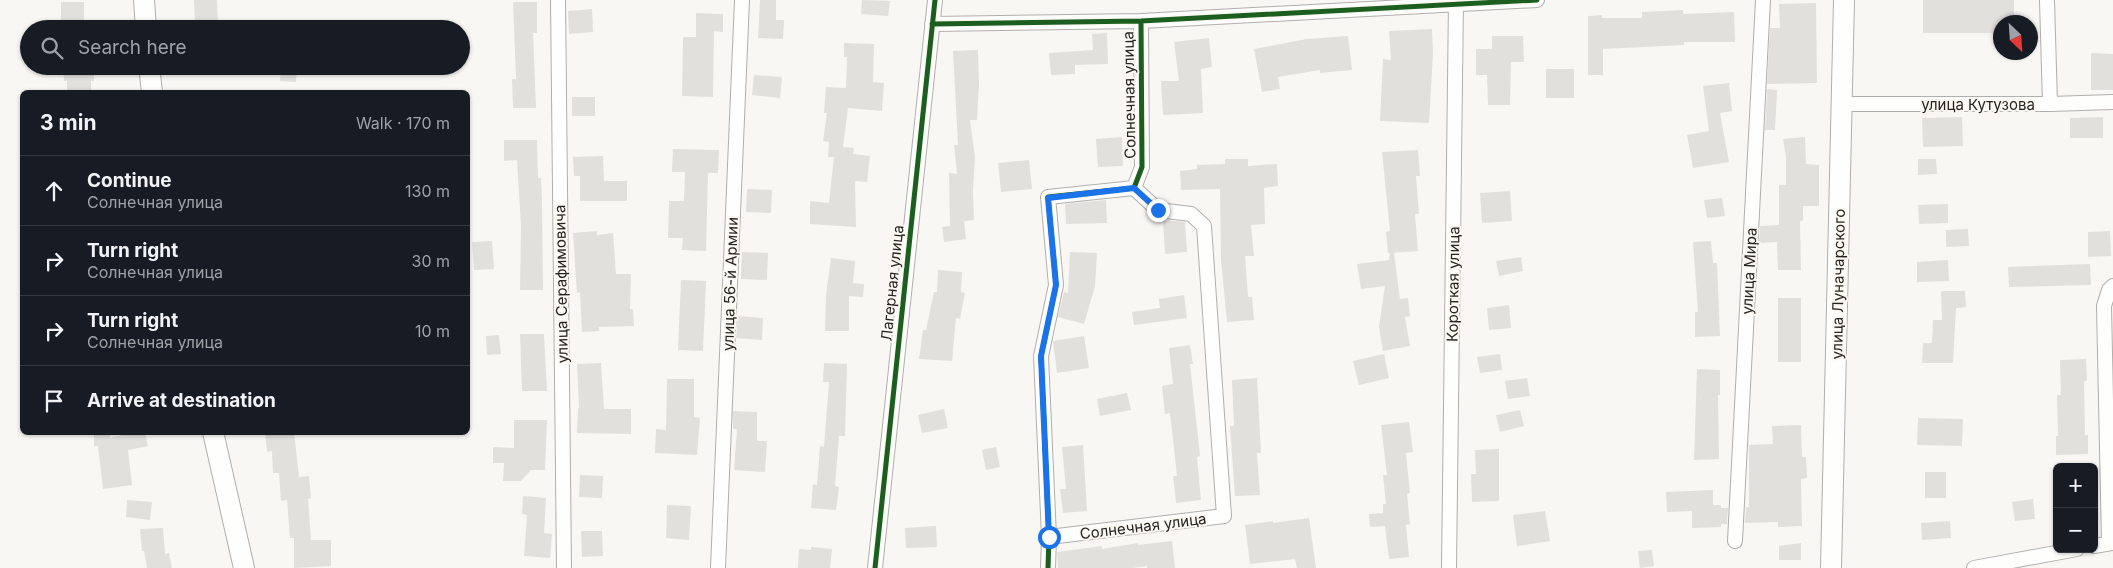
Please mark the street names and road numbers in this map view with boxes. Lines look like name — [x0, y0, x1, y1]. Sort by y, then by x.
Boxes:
street label: Солнечная улица — [1118, 31, 1140, 159]
street label: улица Кутузова — [1921, 95, 2035, 114]
street label: улица Серафимовича — [550, 205, 572, 363]
street label: улица Луначарского — [1827, 208, 1849, 360]
street label: улица 56-й Армии — [718, 217, 742, 351]
street label: Лагерная улица — [876, 224, 908, 342]
street label: Короткая улица — [1442, 226, 1464, 342]
street label: улица Мира — [1737, 227, 1761, 315]
street label: Солнечная улица — [1079, 509, 1207, 543]

